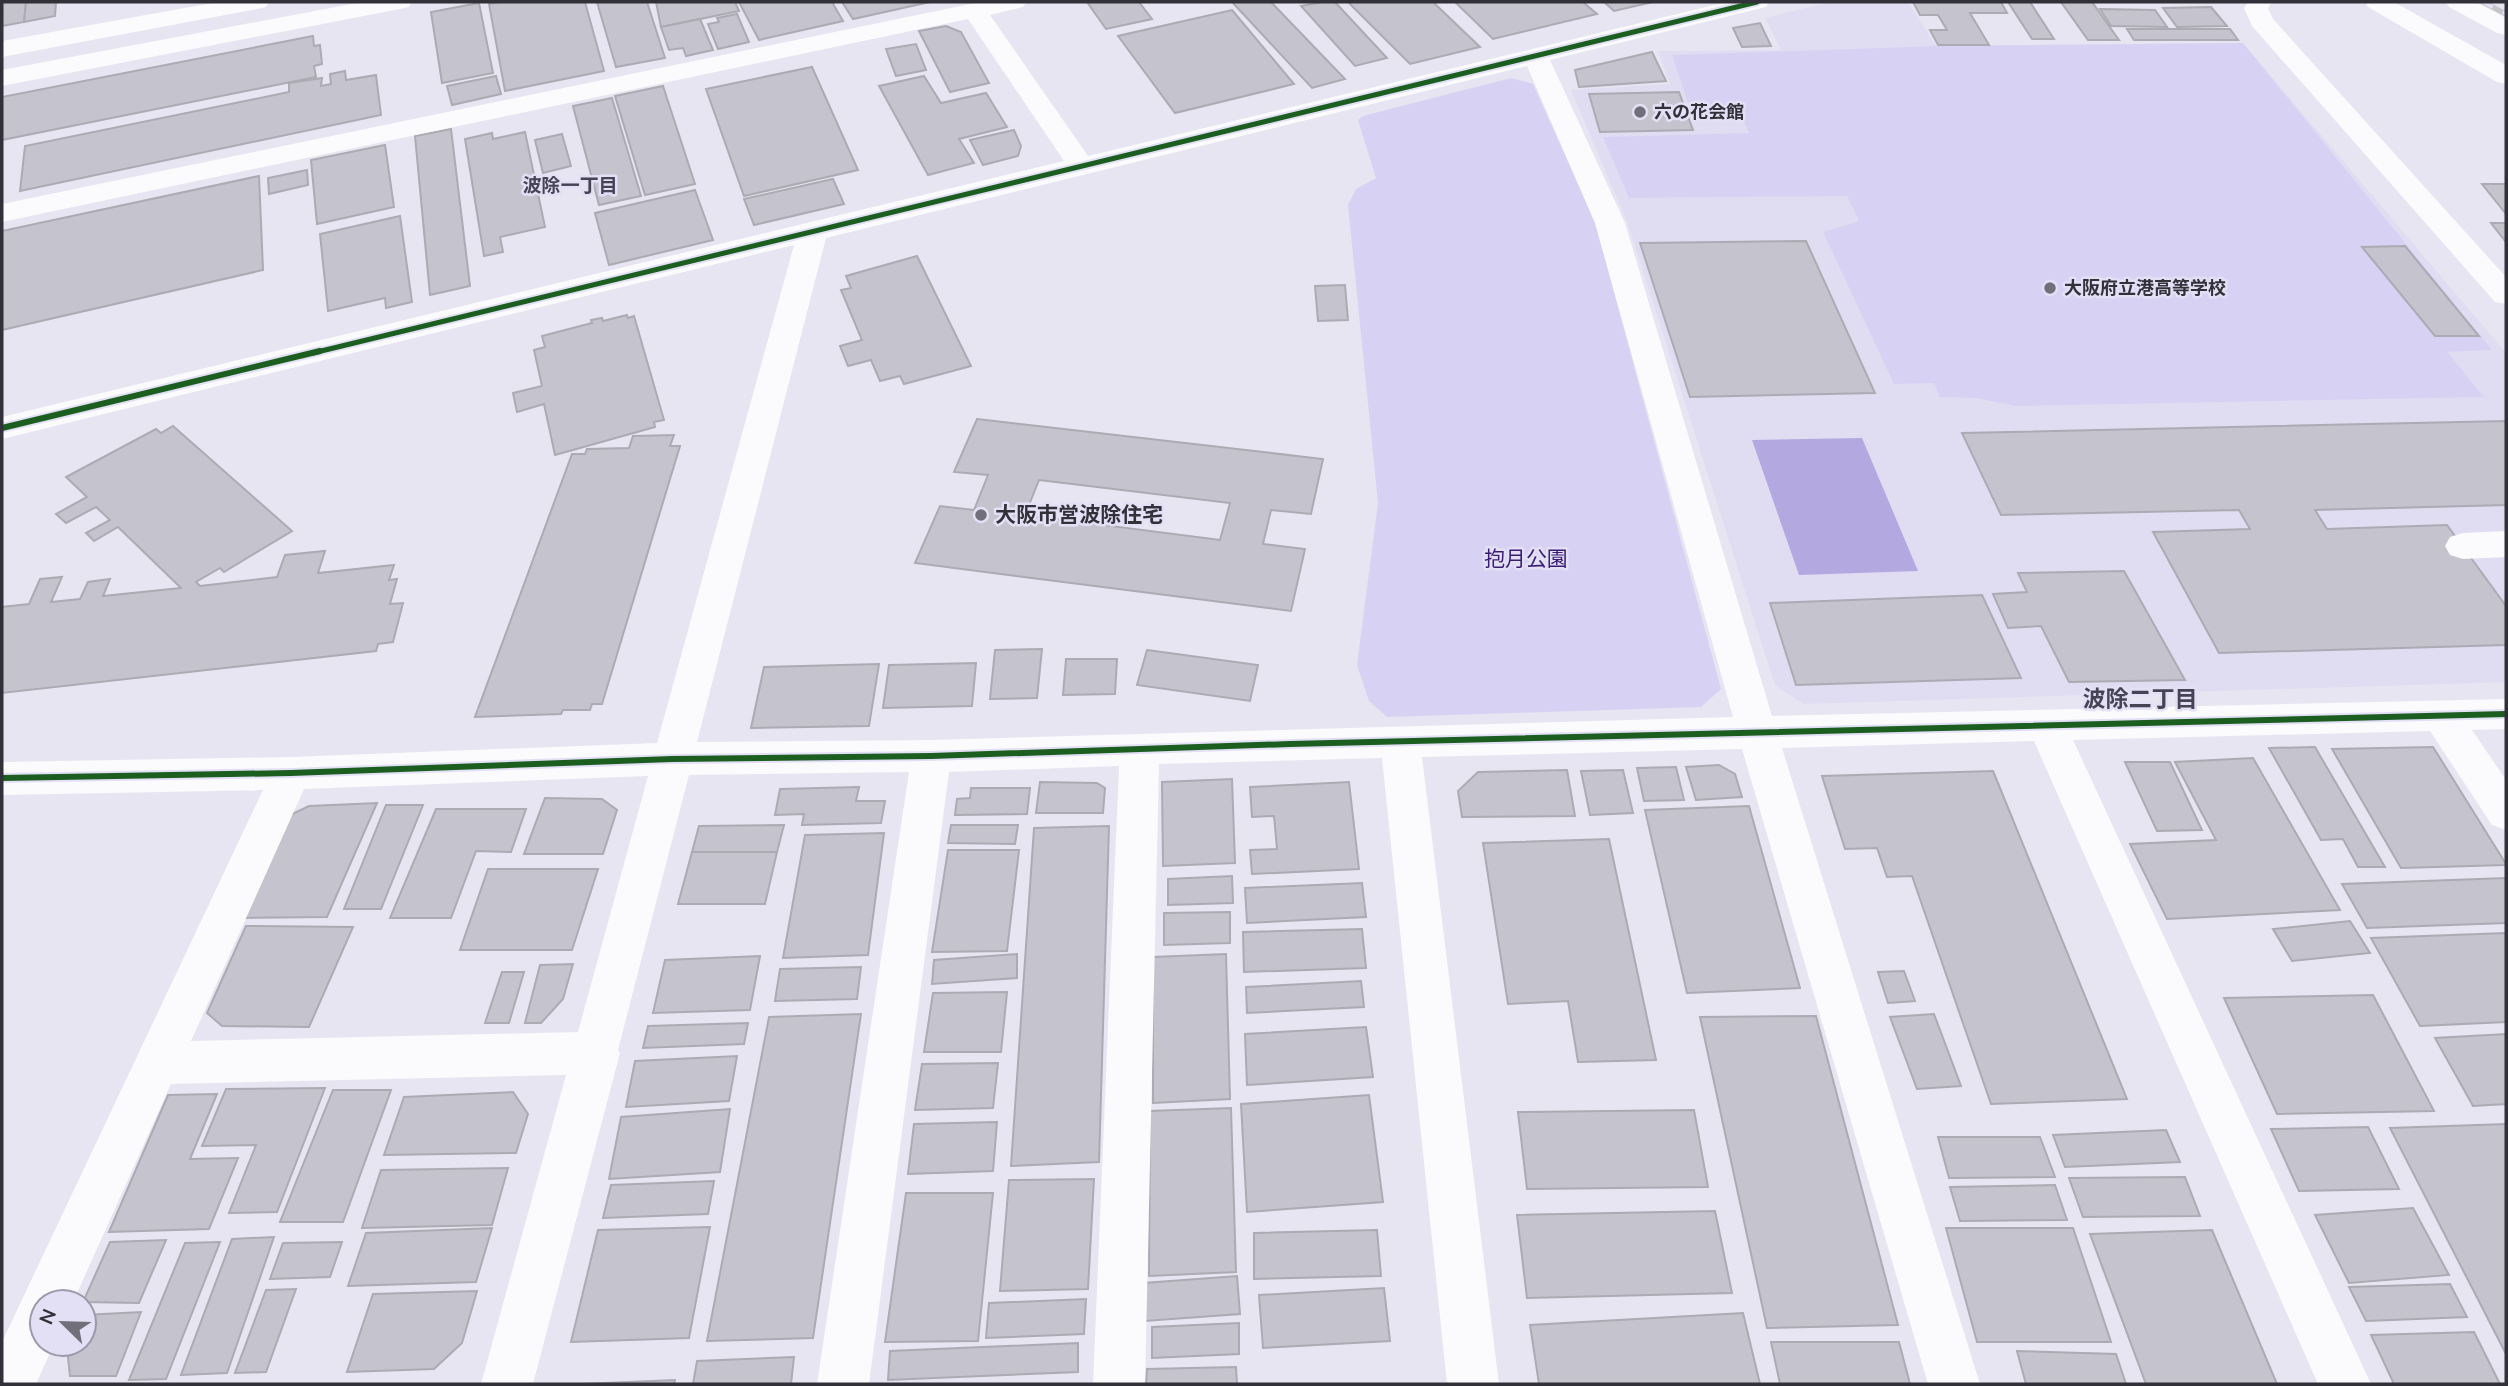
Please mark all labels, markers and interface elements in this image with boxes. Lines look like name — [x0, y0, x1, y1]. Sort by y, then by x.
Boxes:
place label: 六の花会館 — [1654, 100, 1744, 124]
marker: 六の花会館 — [1632, 104, 1648, 120]
district label: 波除一丁目 — [522, 173, 618, 199]
place label: 大阪府立港高等学校 — [2064, 276, 2226, 300]
marker: 大阪府立港高等学校 — [2042, 280, 2058, 296]
place label: 大阪市営波除住宅 — [995, 501, 1163, 529]
marker: 大阪市営波除住宅 — [973, 507, 989, 523]
park label: 抱月公園 — [1484, 545, 1568, 573]
district label: 波除二丁目 — [2083, 684, 2198, 715]
north arrow — [28, 1288, 98, 1358]
text: N — [34, 1305, 63, 1328]

